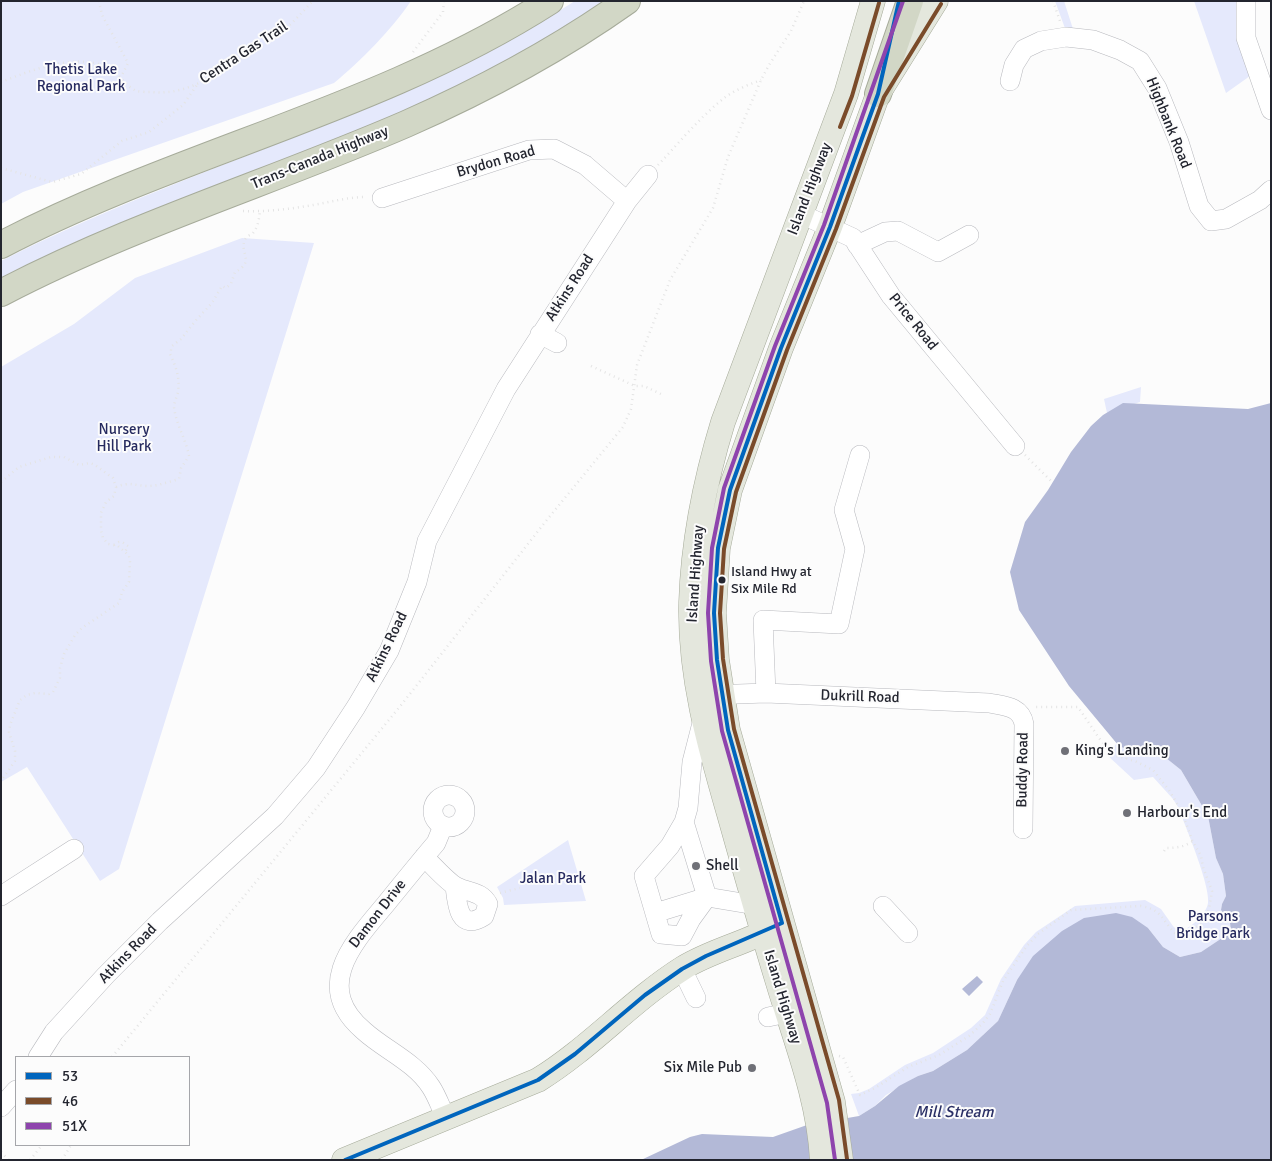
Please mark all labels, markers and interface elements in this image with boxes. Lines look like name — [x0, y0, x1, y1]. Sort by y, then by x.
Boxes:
street label: Centra Gas Trail — [197, 18, 291, 88]
park label: Thetis Lake Regional Park — [37, 61, 125, 96]
street label: Highbank Road — [1142, 75, 1194, 171]
street label: Trans-Canada Highway — [249, 122, 391, 194]
street label: Island Highway — [784, 140, 836, 238]
street label: Brydon Road — [455, 142, 537, 182]
street label: Atkins Road — [542, 251, 598, 325]
street label: Price Road — [885, 290, 941, 354]
park label: Nursery Hill Park — [97, 421, 151, 456]
street label: Island Highway — [684, 525, 708, 623]
place label: Island Hwy at Six Mile Rd — [731, 564, 812, 596]
marker: Island Hwy at Six Mile Rd — [717, 575, 727, 585]
street label: Atkins Road — [362, 609, 412, 685]
street label: Dukrill Road — [820, 687, 900, 707]
street label: Buddy Road — [1013, 732, 1033, 808]
place label: King's Landing — [1075, 742, 1169, 760]
marker: King's Landing — [1059, 745, 1071, 757]
place label: Harbour's End — [1137, 804, 1227, 822]
marker: Harbour's End — [1121, 807, 1133, 819]
place label: Shell — [706, 857, 739, 875]
marker: Shell — [690, 860, 702, 872]
park label: Jalan Park — [520, 870, 586, 888]
street label: Damon Drive — [346, 876, 410, 952]
park label: Parsons Bridge Park — [1176, 908, 1250, 943]
street label: Atkins Road — [95, 920, 161, 988]
street label: Island Highway — [759, 948, 805, 1046]
legend — [15, 1056, 190, 1146]
place label: Six Mile Pub — [664, 1059, 742, 1077]
marker: Six Mile Pub — [746, 1062, 758, 1074]
text: 53 — [62, 1067, 78, 1085]
text: 46 — [62, 1092, 78, 1110]
water label: Mill Stream — [915, 1103, 993, 1123]
text: 51X — [62, 1117, 87, 1135]

